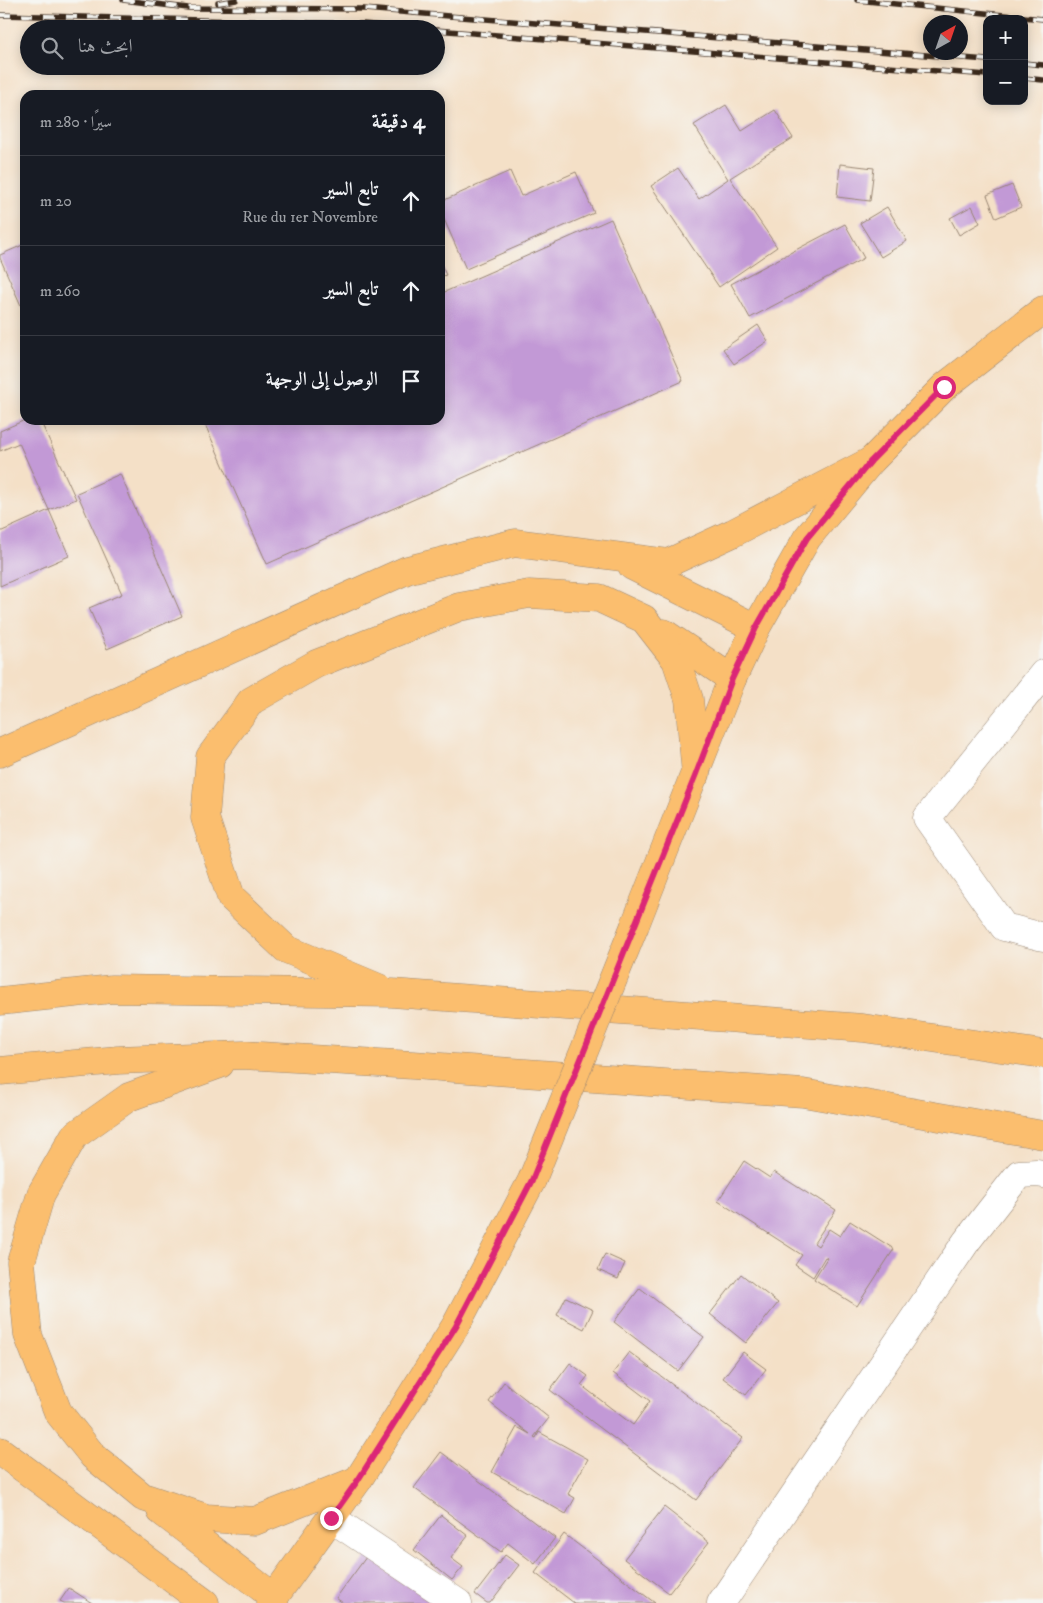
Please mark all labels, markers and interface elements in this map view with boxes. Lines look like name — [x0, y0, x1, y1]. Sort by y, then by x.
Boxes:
north arrow — [923, 15, 968, 60]
map controls — [983, 15, 1028, 105]
button: + — [983, 15, 1028, 60]
search box — [20, 20, 445, 75]
icon: search — [38, 34, 66, 62]
text: ابحث هنا — [78, 35, 133, 58]
button: − — [983, 60, 1028, 105]
text: 4 دقيقة — [372, 109, 425, 135]
text: سيرًا · 280 m — [40, 112, 112, 132]
text: تابع السير — [324, 178, 378, 201]
icon: ahead — [397, 187, 425, 215]
text: 20 m — [40, 191, 72, 211]
text: Rue du 1er Novembre — [242, 207, 378, 227]
icon: ahead — [397, 277, 425, 305]
text: تابع السير — [324, 278, 378, 301]
text: 260 m — [40, 281, 80, 301]
icon: arrive — [397, 367, 425, 395]
text: الوصول إلى الوجهة — [266, 368, 378, 391]
route start — [933, 376, 956, 399]
route end — [320, 1507, 343, 1530]

